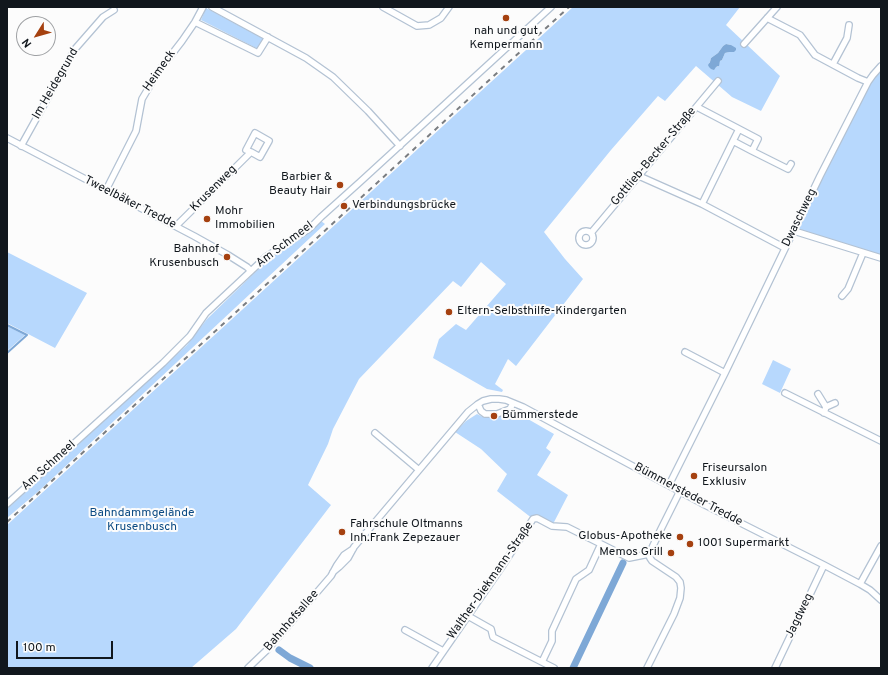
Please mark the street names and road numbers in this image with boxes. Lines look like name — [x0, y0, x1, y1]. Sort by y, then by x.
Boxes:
street label: Im Heidegrund — [30, 46, 82, 122]
street label: Heimeck — [141, 47, 179, 95]
street label: Gottlieb-Becker-Straße — [608, 105, 700, 209]
street label: Krusenweg — [188, 163, 240, 215]
street label: Tweelbäker Tredde — [82, 174, 178, 232]
street label: Dwaschweg — [780, 187, 820, 249]
street label: Am Schmeel — [254, 219, 316, 271]
street label: Am Schmeel — [19, 438, 79, 494]
street label: Bümmersteder Tredde — [631, 460, 745, 530]
street label: Walther-Diekmann-Straße — [445, 519, 537, 643]
street label: Bahnhofsallee — [261, 587, 323, 655]
street label: Jagdweg — [783, 591, 817, 641]

